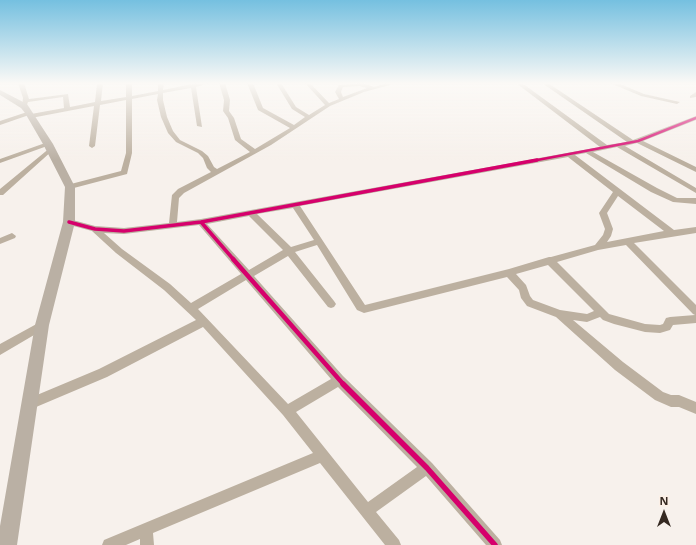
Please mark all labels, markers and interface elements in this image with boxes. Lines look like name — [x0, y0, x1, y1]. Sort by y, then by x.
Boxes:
north arrow — [644, 493, 684, 533]
text: N — [660, 493, 668, 508]

